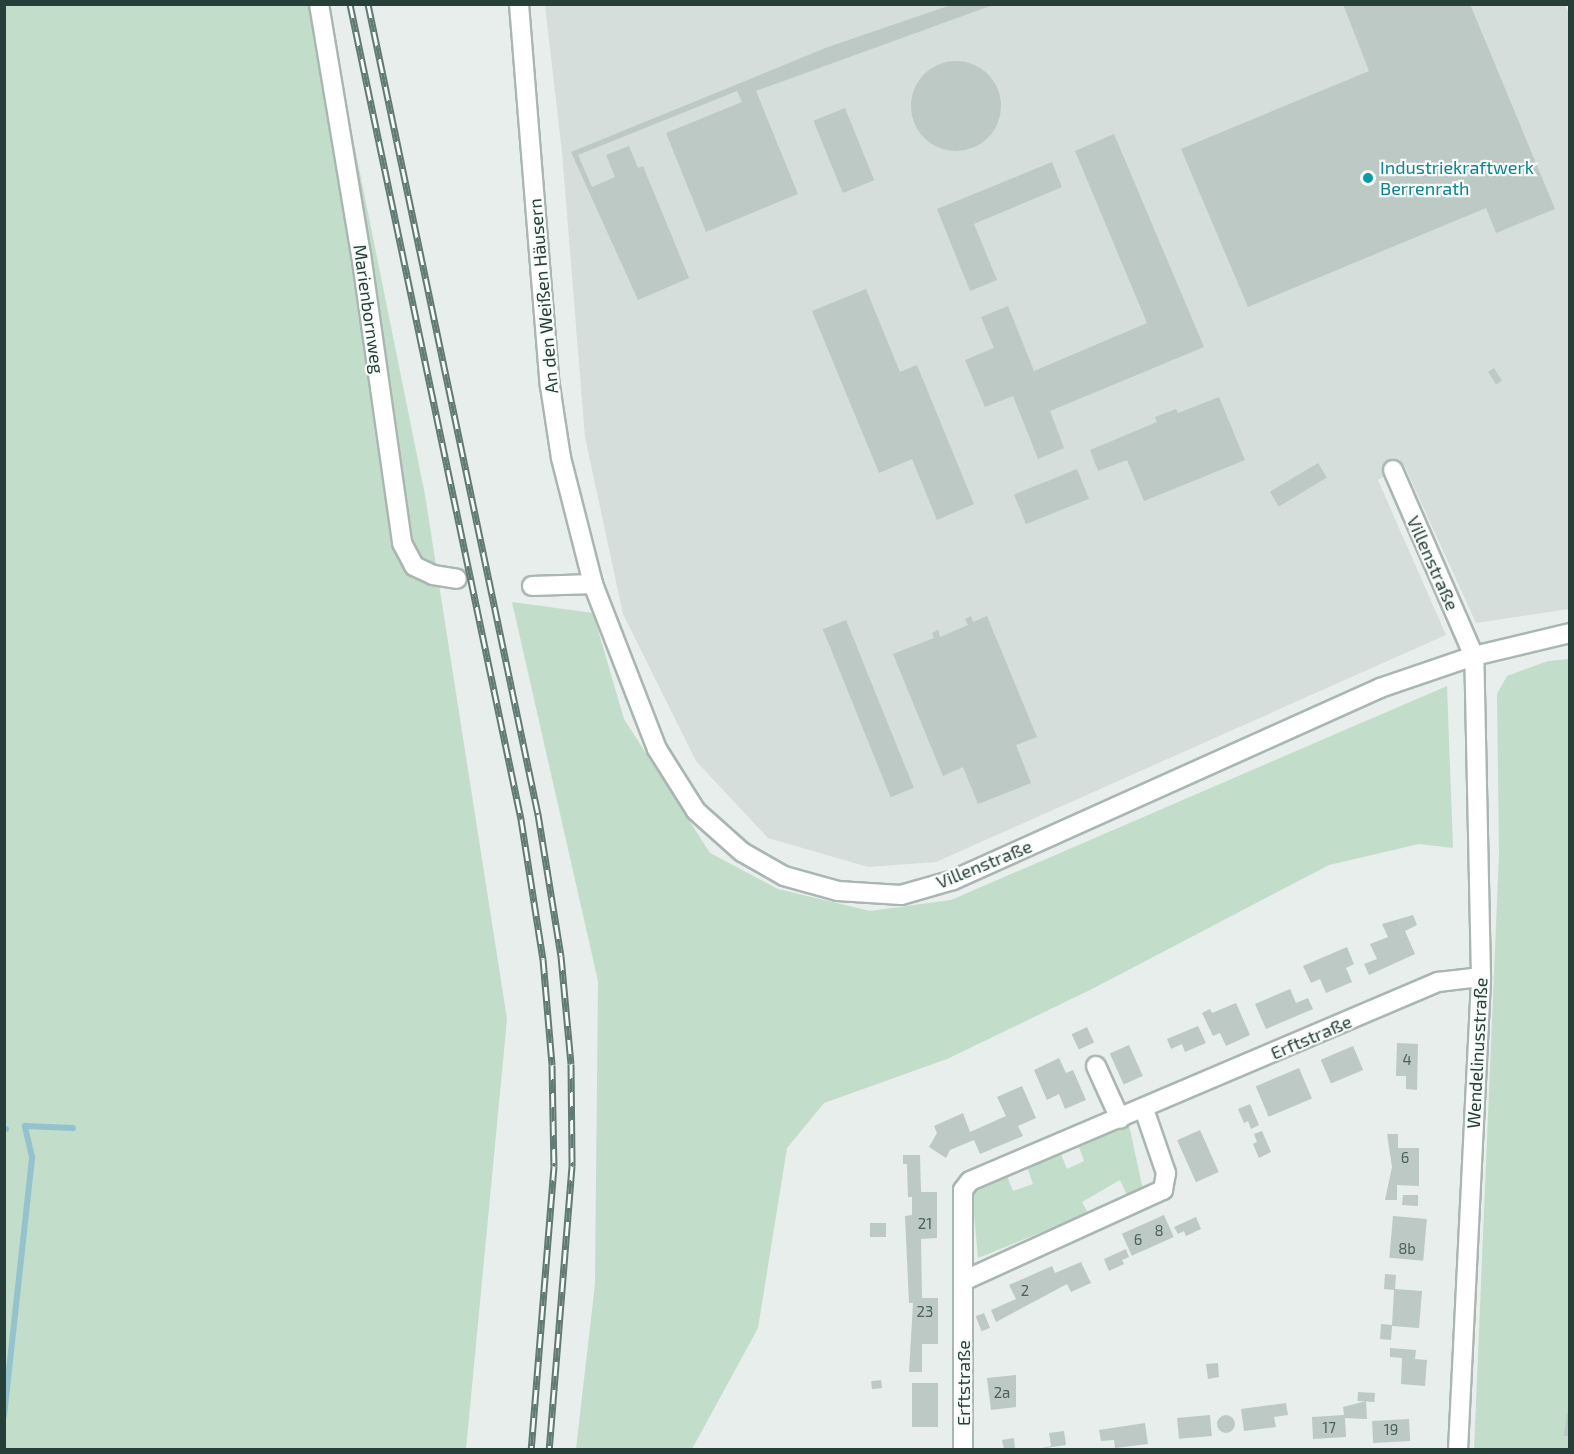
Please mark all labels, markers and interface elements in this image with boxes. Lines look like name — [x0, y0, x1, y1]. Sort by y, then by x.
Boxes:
place label: Industriekraftwerk Berrenrath — [1380, 157, 1534, 200]
marker: Industriekraftwerk Berrenrath — [1361, 171, 1375, 185]
street label: An den Weißen Häusern — [524, 197, 562, 395]
street label: Marienbornweg — [349, 243, 389, 375]
street label: Villenstraße — [1403, 512, 1463, 614]
street label: Villenstraße — [933, 835, 1035, 893]
street label: Wendelinusstraße — [1462, 977, 1492, 1129]
street label: Erftstraße — [1267, 1010, 1355, 1064]
house number: 4 — [1402, 1051, 1412, 1069]
house number: 6 — [1401, 1149, 1409, 1167]
house number: 21 — [918, 1215, 932, 1233]
house number: 8 — [1154, 1222, 1164, 1240]
house number: 6 — [1134, 1231, 1142, 1249]
house number: 8b — [1398, 1240, 1416, 1258]
house number: 2 — [1021, 1282, 1029, 1300]
house number: 23 — [917, 1303, 933, 1321]
street label: Erftstraße — [952, 1340, 974, 1426]
house number: 2a — [994, 1384, 1010, 1402]
house number: 17 — [1322, 1419, 1336, 1437]
house number: 19 — [1384, 1421, 1398, 1439]

